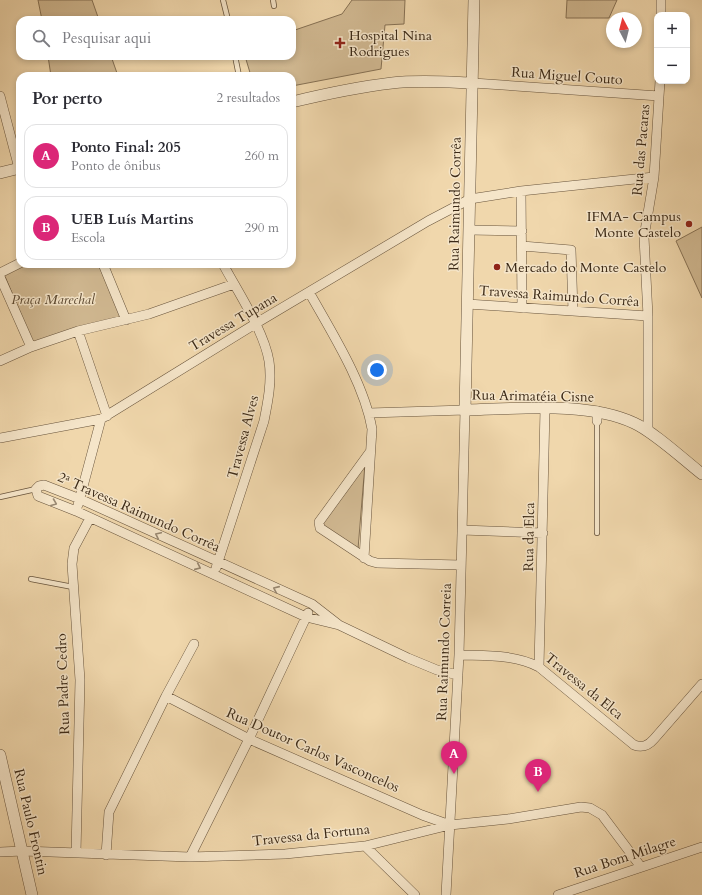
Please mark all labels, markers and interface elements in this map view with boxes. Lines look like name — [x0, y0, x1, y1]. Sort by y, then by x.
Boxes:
north arrow — [606, 12, 642, 48]
map controls — [654, 12, 690, 84]
button: + — [654, 12, 690, 48]
search box — [16, 16, 296, 60]
place label: Hospital Nina Rodrigues — [349, 26, 432, 61]
icon: search — [30, 27, 52, 49]
text: Pesquisar aqui — [62, 28, 151, 48]
marker: Hospital Nina Rodrigues — [334, 37, 346, 49]
button: − — [654, 48, 690, 84]
street label: Rua Miguel Couto — [511, 63, 624, 89]
text: Por perto — [32, 87, 102, 110]
text: 2 resultados — [216, 89, 280, 107]
street label: Rua das Pacaras — [628, 103, 654, 197]
text: Ponto Final: 205 — [71, 137, 181, 157]
street label: Rua Raimundo Corrêa — [444, 137, 466, 271]
text: A — [41, 147, 51, 165]
text: 260 m — [245, 147, 279, 165]
text: Ponto de ônibus — [71, 157, 161, 175]
place label: IFMA- Campus Monte Castelo — [587, 207, 681, 242]
text: UEB Luís Martins — [71, 209, 194, 229]
text: B — [41, 219, 51, 237]
text: 290 m — [245, 219, 279, 237]
marker: IFMA- Campus Monte Castelo — [684, 219, 694, 229]
text: Escola — [71, 229, 105, 247]
place label: Mercado do Monte Castelo — [505, 258, 667, 277]
marker: Mercado do Monte Castelo — [492, 262, 502, 272]
street label: Travessa Raimundo Corrêa — [478, 281, 640, 311]
street label: Travessa Tupana — [185, 288, 281, 356]
park label: Praça Marechal — [11, 290, 96, 309]
your location — [367, 360, 387, 380]
street label: Rua Arimatéia Cisne — [472, 385, 594, 407]
street label: Travessa Alves — [223, 393, 263, 481]
street label: 2ª Travessa Raimundo Corrêa — [55, 468, 223, 556]
one-way arrow — [50, 498, 57, 506]
street label: Rua da Elca — [519, 502, 539, 572]
one-way arrow — [154, 532, 162, 540]
one-way arrow — [194, 562, 201, 570]
street label: Rua Raimundo Correia — [432, 583, 456, 721]
one-way arrow — [273, 585, 280, 593]
street label: Rua Padre Cedro — [52, 633, 74, 735]
street label: Travessa da Elca — [541, 648, 627, 724]
street label: Rua Doutor Carlos Vasconcelos — [223, 703, 403, 797]
pin: A — [441, 741, 467, 774]
pin: B — [525, 759, 551, 792]
street label: Rua Paulo Frontin — [9, 767, 53, 877]
street label: Travessa da Fortuna — [251, 819, 371, 851]
street label: Rua Bom Milagre — [572, 832, 678, 882]

